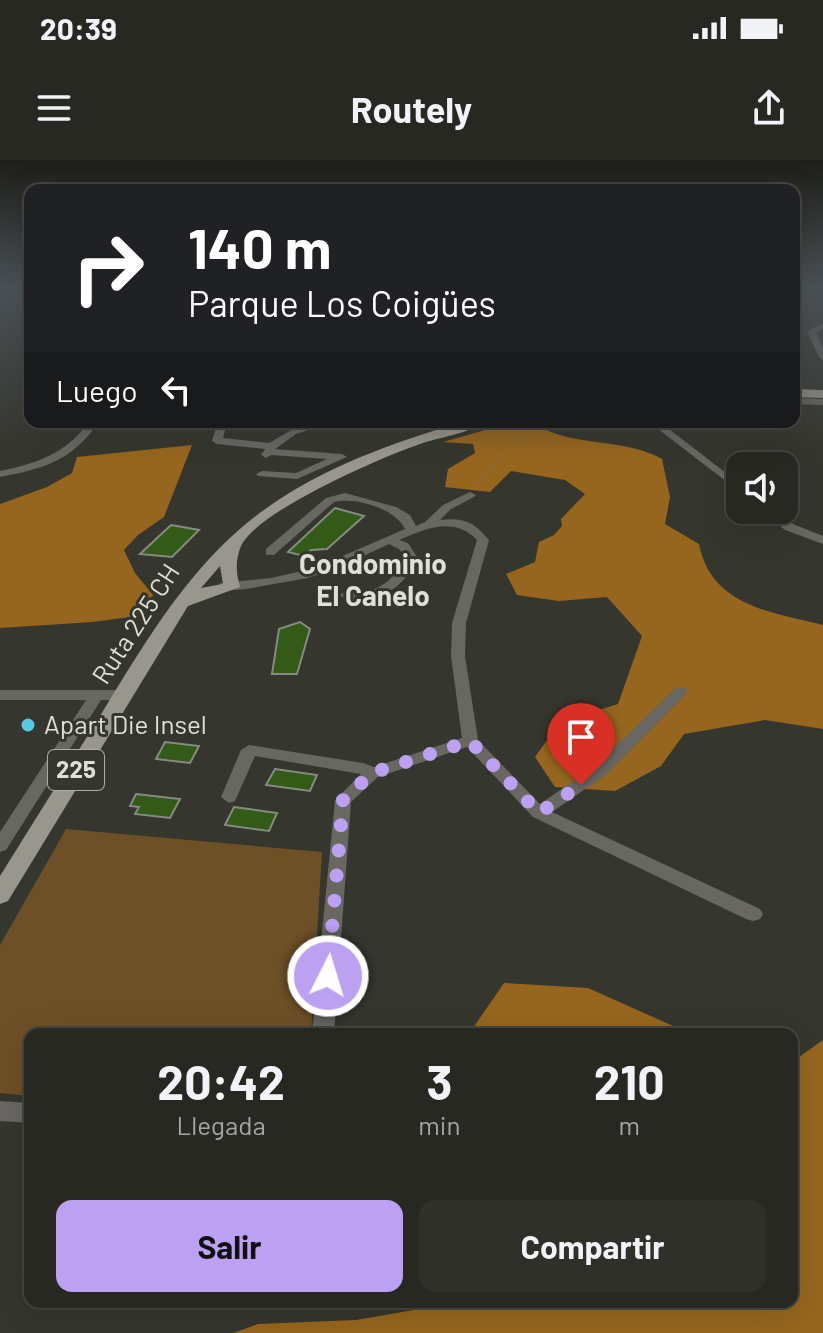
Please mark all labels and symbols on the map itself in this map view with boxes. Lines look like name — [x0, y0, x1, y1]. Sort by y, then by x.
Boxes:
district label: Condominio El Canelo — [299, 546, 447, 612]
street label: Ruta 225 CH — [84, 557, 185, 689]
pin — [547, 703, 615, 785]
place label: Apart Die Insel — [44, 708, 207, 739]
marker: Apart Die Insel — [19, 716, 37, 734]
road number: 225 — [48, 750, 104, 790]
position arrow — [286, 934, 370, 1018]

